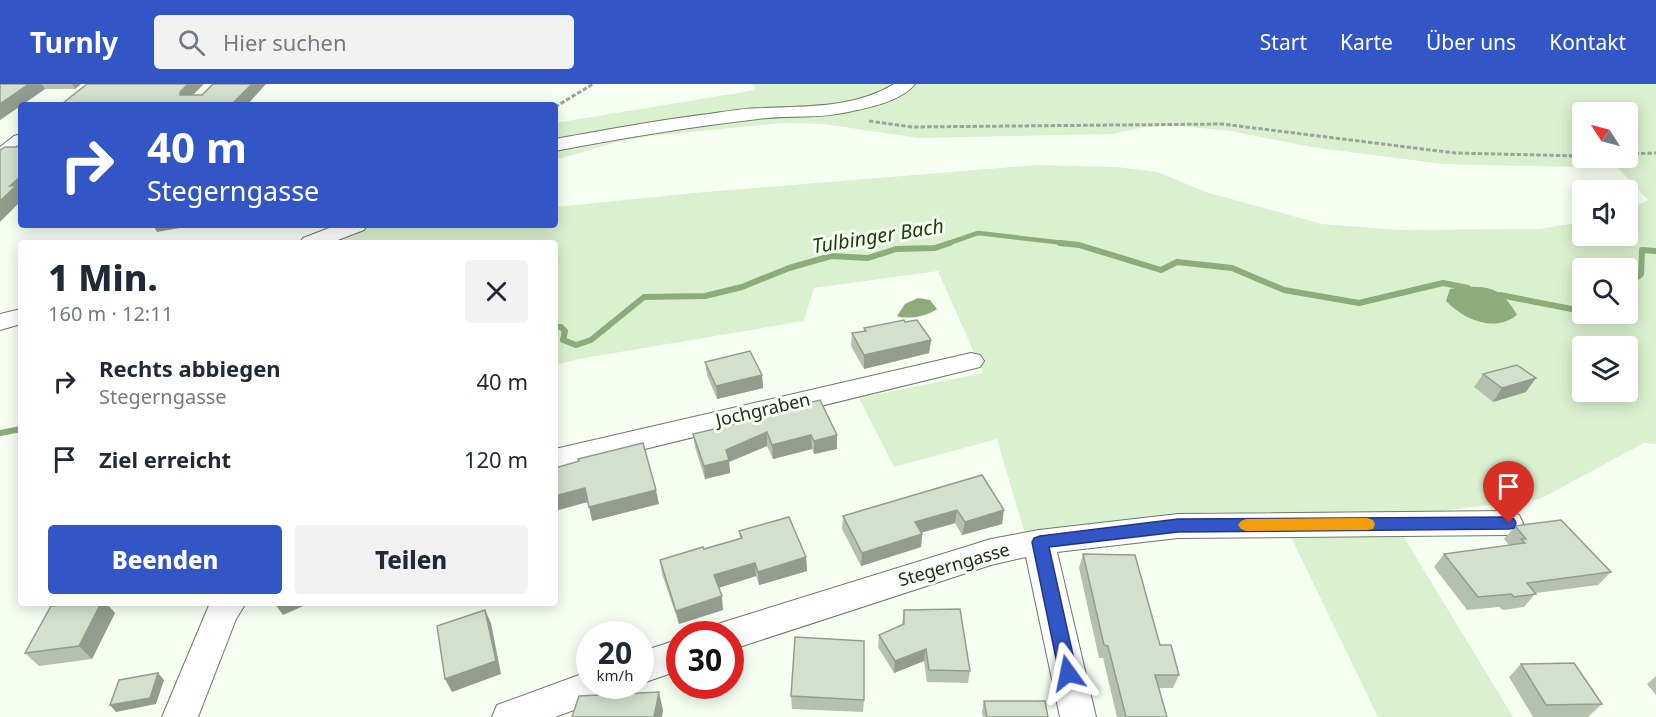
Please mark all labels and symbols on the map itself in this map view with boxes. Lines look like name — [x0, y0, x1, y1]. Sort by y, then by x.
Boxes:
north arrow — [1572, 102, 1638, 168]
water label: Tulbinger Bach — [810, 212, 946, 259]
street label: Jochgraben — [711, 387, 812, 432]
pin — [1483, 461, 1534, 523]
street label: Stegerngasse — [895, 537, 1012, 591]
speed limit sign: 30 — [666, 621, 744, 699]
position arrow — [1036, 641, 1100, 705]

